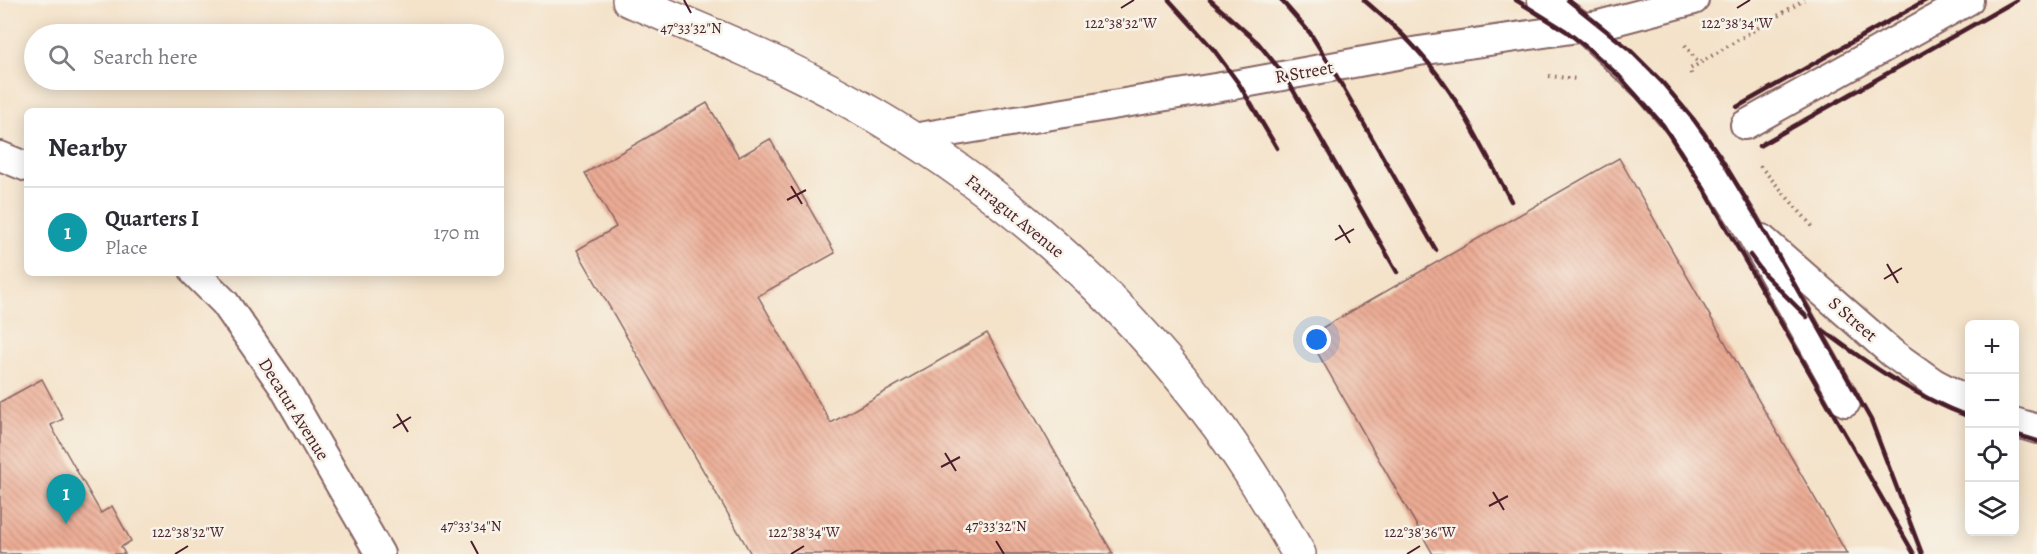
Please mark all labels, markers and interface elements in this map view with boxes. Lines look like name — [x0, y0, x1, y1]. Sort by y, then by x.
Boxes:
text: 122°38'32"W — [1085, 13, 1157, 33]
text: 122°38'34"W — [1701, 13, 1773, 33]
text: 47°33'32"N — [660, 18, 722, 38]
search box — [24, 24, 504, 90]
icon: search — [45, 41, 78, 74]
text: Search here — [93, 42, 198, 72]
street label: R Street — [1273, 55, 1335, 89]
text: Nearby — [48, 130, 127, 165]
street label: Farragut Avenue — [961, 169, 1069, 263]
text: Quarters I — [105, 204, 199, 234]
text: 1 — [64, 219, 71, 246]
text: 170 m — [434, 219, 480, 246]
text: Place — [105, 234, 147, 261]
street label: S Street — [1823, 291, 1883, 347]
map controls — [1965, 320, 2019, 536]
button: + — [1965, 320, 2019, 374]
your location — [1302, 325, 1331, 354]
street label: Decatur Avenue — [253, 353, 335, 465]
button: − — [1965, 374, 2019, 428]
button: locate — [1965, 428, 2019, 482]
pin: 1 — [46, 474, 86, 524]
button: layers — [1965, 482, 2019, 536]
text: 47°33'34"N — [440, 516, 502, 536]
text: 47°33'32"N — [965, 516, 1027, 536]
text: 122°38'32"W — [152, 522, 224, 542]
text: 122°38'34"W — [768, 522, 840, 542]
text: 122°38'36"W — [1384, 522, 1456, 542]

